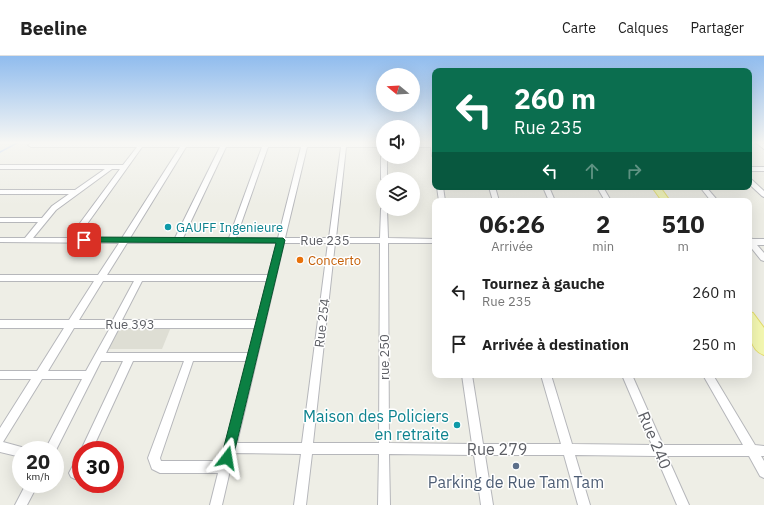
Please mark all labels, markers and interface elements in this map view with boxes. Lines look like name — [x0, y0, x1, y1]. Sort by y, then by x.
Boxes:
text: Beeline — [20, 16, 87, 40]
text: Carte — [562, 19, 596, 37]
text: Calques — [618, 19, 668, 37]
text: Partager — [690, 19, 744, 37]
north arrow — [376, 68, 420, 112]
map controls — [376, 68, 420, 216]
text: 260 m — [514, 80, 596, 117]
icon: left — [448, 84, 500, 136]
text: Rue 235 — [514, 116, 582, 139]
button: sound — [376, 120, 420, 164]
icon: left — [539, 160, 561, 182]
icon: ahead — [581, 160, 603, 182]
icon: right — [623, 160, 645, 182]
button: layers — [376, 172, 420, 216]
text: 06:26 — [479, 208, 545, 240]
text: 2 — [596, 208, 610, 240]
text: 510 — [661, 208, 705, 240]
place label: GAUFF Ingenieure — [176, 219, 283, 236]
marker: GAUFF Ingenieure — [163, 222, 173, 232]
pin — [67, 223, 101, 257]
icon: arrive — [73, 229, 95, 251]
street label: Rue 235 — [300, 232, 350, 249]
text: Arrivée — [491, 238, 533, 255]
text: min — [592, 238, 614, 255]
text: m — [677, 238, 689, 255]
place label: Concerto — [308, 252, 361, 269]
marker: Concerto — [295, 255, 305, 265]
text: Tournez à gauche — [482, 274, 605, 293]
icon: left — [448, 281, 470, 303]
text: 260 m — [692, 283, 736, 302]
text: Rue 235 — [482, 293, 531, 310]
street label: Rue 254 — [311, 297, 333, 349]
street label: Rue 393 — [105, 316, 155, 333]
icon: arrive — [448, 333, 470, 355]
street label: rue 250 — [376, 334, 393, 380]
text: Arrivée à destination — [482, 335, 629, 354]
text: 250 m — [692, 335, 736, 354]
place label: Maison des Policiers en retraite — [303, 406, 449, 444]
street label: Rue 240 — [634, 408, 676, 472]
marker: Maison des Policiers en retraite — [452, 420, 462, 430]
position arrow — [206, 437, 248, 479]
street label: Rue 279 — [467, 439, 527, 459]
speed limit sign: 30 — [72, 441, 124, 493]
text: 20 — [26, 448, 50, 475]
marker: Parking de Rue Tam Tam — [511, 461, 521, 471]
text: km/h — [26, 470, 50, 483]
place label: Parking de Rue Tam Tam — [428, 472, 604, 492]

